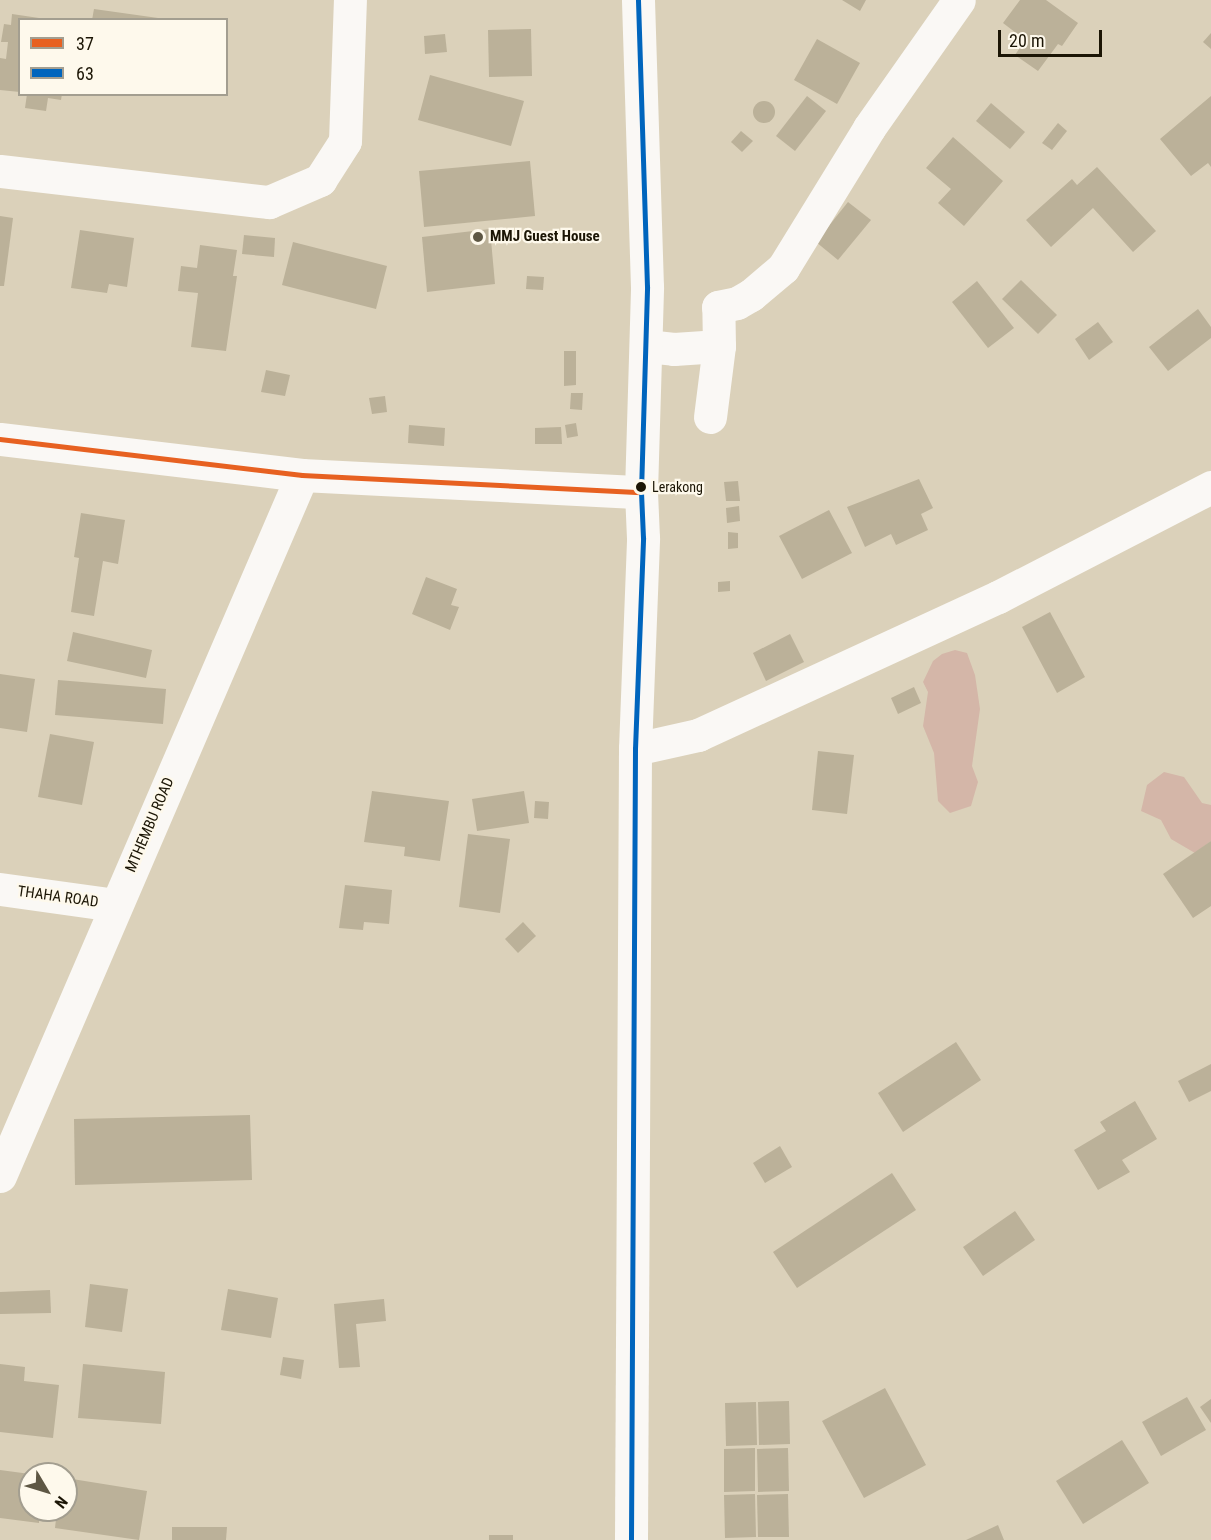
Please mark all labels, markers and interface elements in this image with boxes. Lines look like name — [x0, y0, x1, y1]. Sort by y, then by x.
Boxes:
legend — [18, 18, 228, 96]
scale bar — [1001, 18, 1104, 56]
text: 20 m — [1009, 30, 1044, 51]
text: 37 — [76, 33, 94, 54]
text: 63 — [76, 63, 94, 84]
place label: MMJ Guest House — [490, 228, 600, 246]
marker: MMJ Guest House — [471, 230, 485, 244]
place label: Lerakong — [652, 479, 703, 495]
marker: Lerakong — [635, 481, 647, 493]
street label: MTHEMBU ROAD — [122, 775, 178, 875]
street label: THAHA ROAD — [16, 882, 100, 912]
north arrow — [18, 1462, 78, 1522]
text: N — [51, 1492, 72, 1512]

